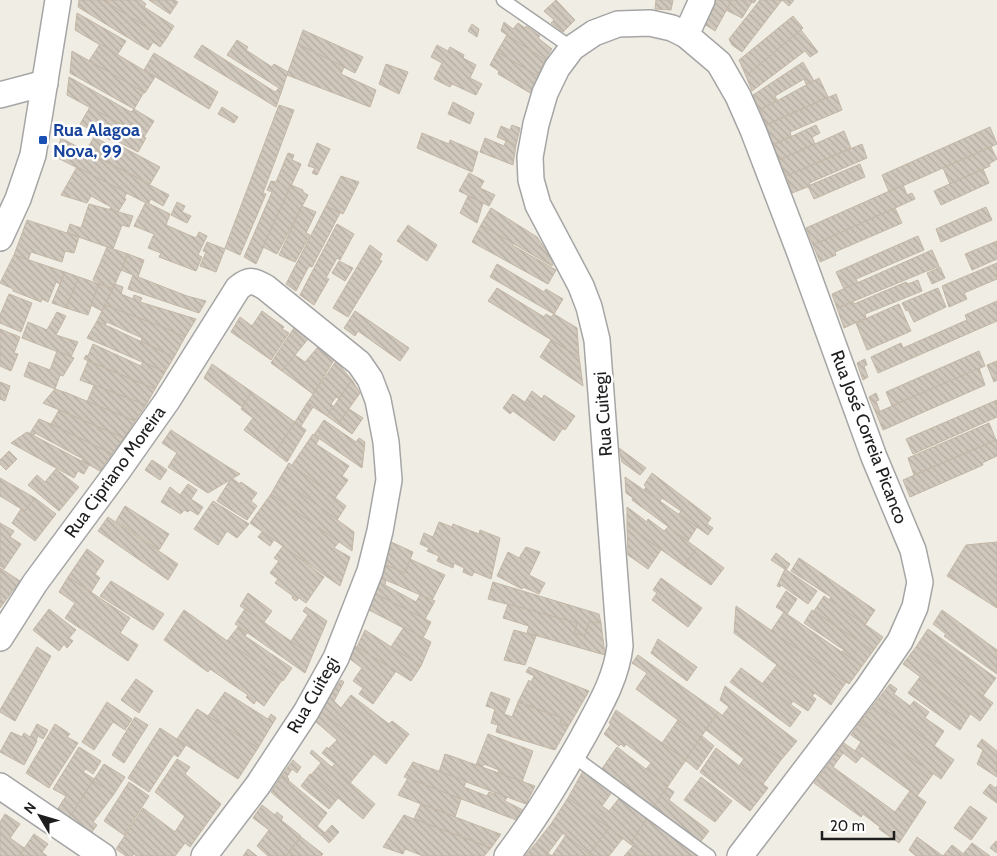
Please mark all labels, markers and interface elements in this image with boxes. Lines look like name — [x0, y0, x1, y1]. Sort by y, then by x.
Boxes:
place label: Rua Alagoa Nova, 99 — [53, 119, 140, 162]
marker: Rua Alagoa Nova, 99 — [37, 134, 49, 146]
street label: Rua José Correia Picanco — [826, 347, 912, 527]
street label: Rua Cuitegi — [589, 371, 617, 457]
street label: Rua Cipriano Moreira — [60, 402, 170, 542]
street label: Rua Cuitegi — [282, 653, 344, 737]
north arrow — [15, 791, 65, 841]
text: N — [20, 799, 40, 817]
scale bar — [822, 808, 894, 840]
text: 20 m — [830, 817, 865, 835]

